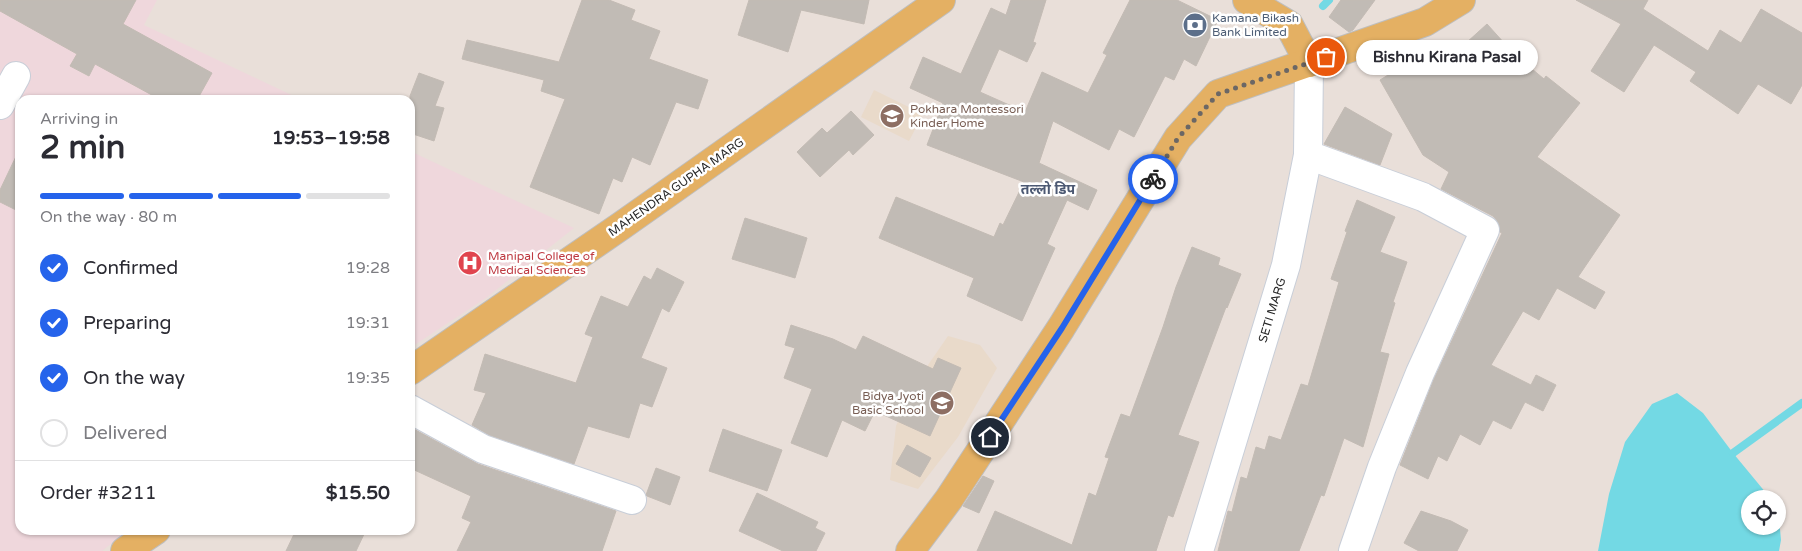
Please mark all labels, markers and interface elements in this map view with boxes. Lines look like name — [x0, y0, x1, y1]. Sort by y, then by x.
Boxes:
place label: Kamana Bikash Bank Limited — [1212, 11, 1299, 39]
bank icon: Kamana Bikash Bank Limited — [1182, 12, 1208, 38]
pin — [1305, 36, 1347, 78]
callout: Bishnu Kirana Pasal — [1356, 40, 1538, 74]
icon: bag — [1312, 43, 1340, 71]
text: Bishnu Kirana Pasal — [1373, 47, 1521, 67]
place label: Pokhara Montessori Kinder Home — [910, 102, 1024, 130]
school or university icon: Pokhara Montessori Kinder Home — [879, 103, 905, 129]
text: Arriving in — [40, 109, 118, 129]
text: 19:53–19:58 — [272, 127, 390, 149]
text: 2 min — [40, 129, 125, 167]
street label: MAHENDRA GUPHA MARG — [606, 135, 746, 239]
courier — [1128, 154, 1178, 204]
icon: bike — [1139, 165, 1167, 193]
district label: तल्लो डिप — [1021, 181, 1076, 198]
text: On the way · 80 m — [40, 207, 177, 227]
place label: Manipal College of Medical Sciences — [488, 249, 595, 277]
hospital icon: Manipal College of Medical Sciences — [457, 250, 483, 276]
icon: check — [40, 254, 68, 282]
text: Confirmed — [83, 257, 178, 279]
text: 19:28 — [346, 258, 390, 278]
street label: SETI MARG — [1255, 276, 1289, 344]
icon: check — [40, 309, 68, 337]
text: Preparing — [83, 312, 172, 334]
text: 19:31 — [346, 313, 390, 333]
icon: check — [40, 364, 68, 392]
text: On the way — [83, 367, 185, 389]
text: 19:35 — [346, 368, 390, 388]
place label: Bidya Jyoti Basic School — [852, 389, 924, 417]
school or university icon: Bidya Jyoti Basic School — [929, 390, 955, 416]
pin — [969, 416, 1011, 458]
text: Delivered — [83, 422, 168, 444]
icon: home — [976, 423, 1004, 451]
text: Order #3211 — [40, 482, 157, 504]
text: $15.50 — [326, 482, 390, 504]
map controls — [1741, 490, 1786, 535]
button: locate — [1741, 490, 1786, 535]

